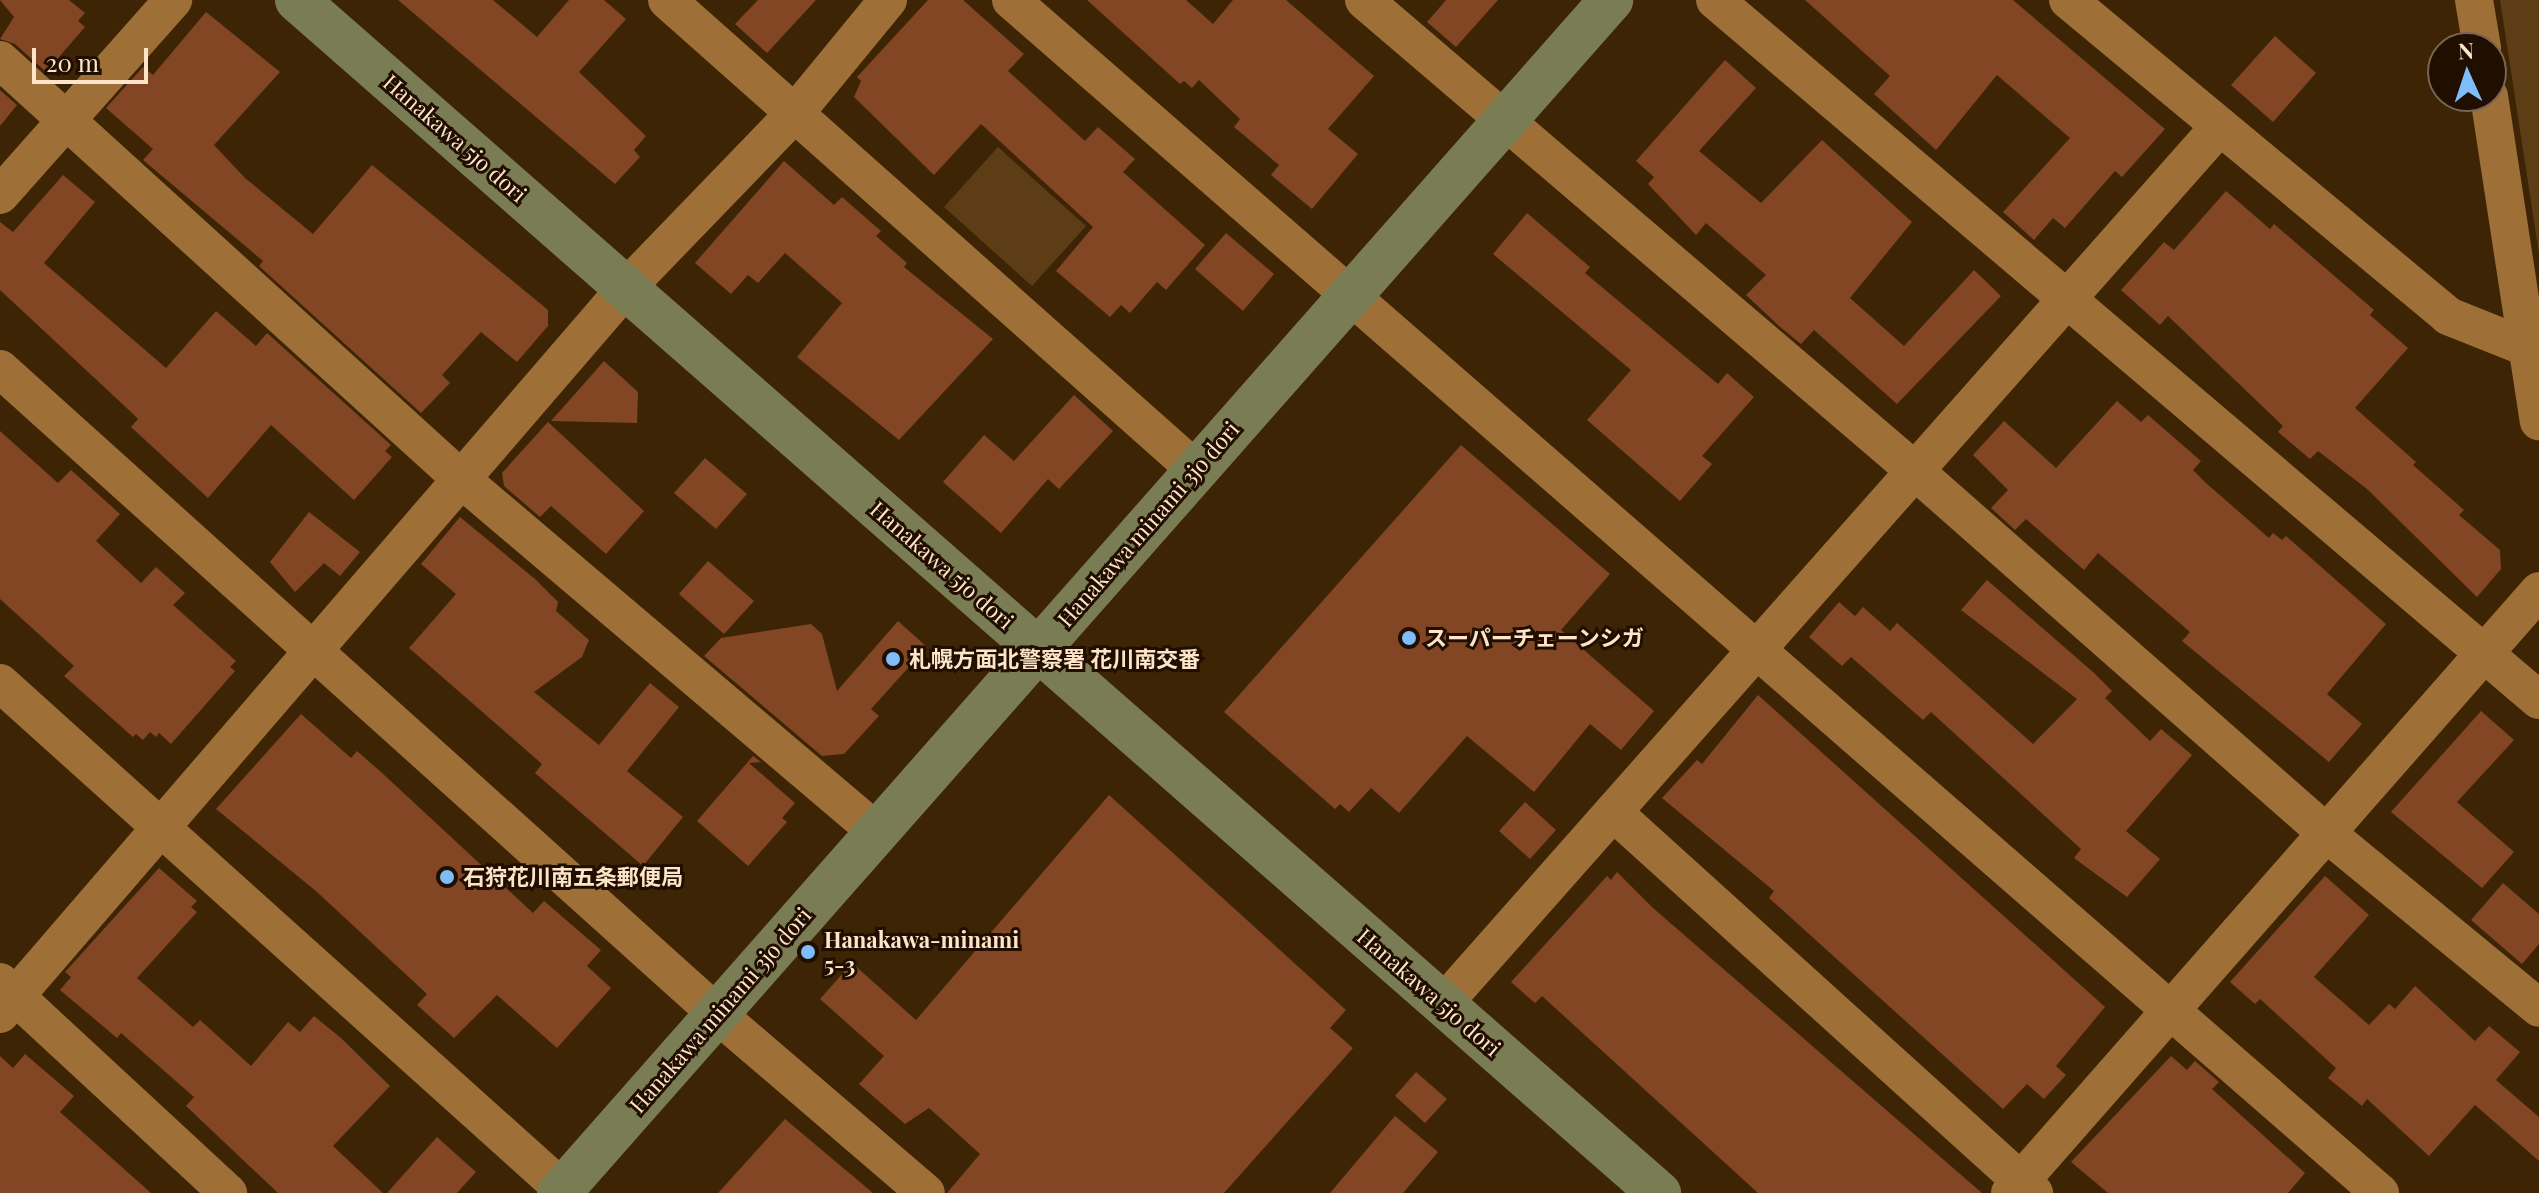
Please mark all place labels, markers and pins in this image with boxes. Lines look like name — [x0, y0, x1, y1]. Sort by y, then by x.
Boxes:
place label: スーパーチェーンシガ — [1425, 625, 1645, 651]
marker: スーパーチェーンシガ — [1400, 629, 1418, 647]
place label: 札幌方面北警察署 花川南交番 — [909, 646, 1200, 672]
marker: 札幌方面北警察署 花川南交番 — [884, 650, 902, 668]
place label: 石狩花川南五条郵便局 — [463, 864, 683, 890]
marker: 石狩花川南五条郵便局 — [438, 868, 456, 886]
place label: Hanakawa-minami 5-3 — [824, 926, 1019, 978]
marker: Hanakawa-minami 5-3 — [799, 943, 817, 961]

